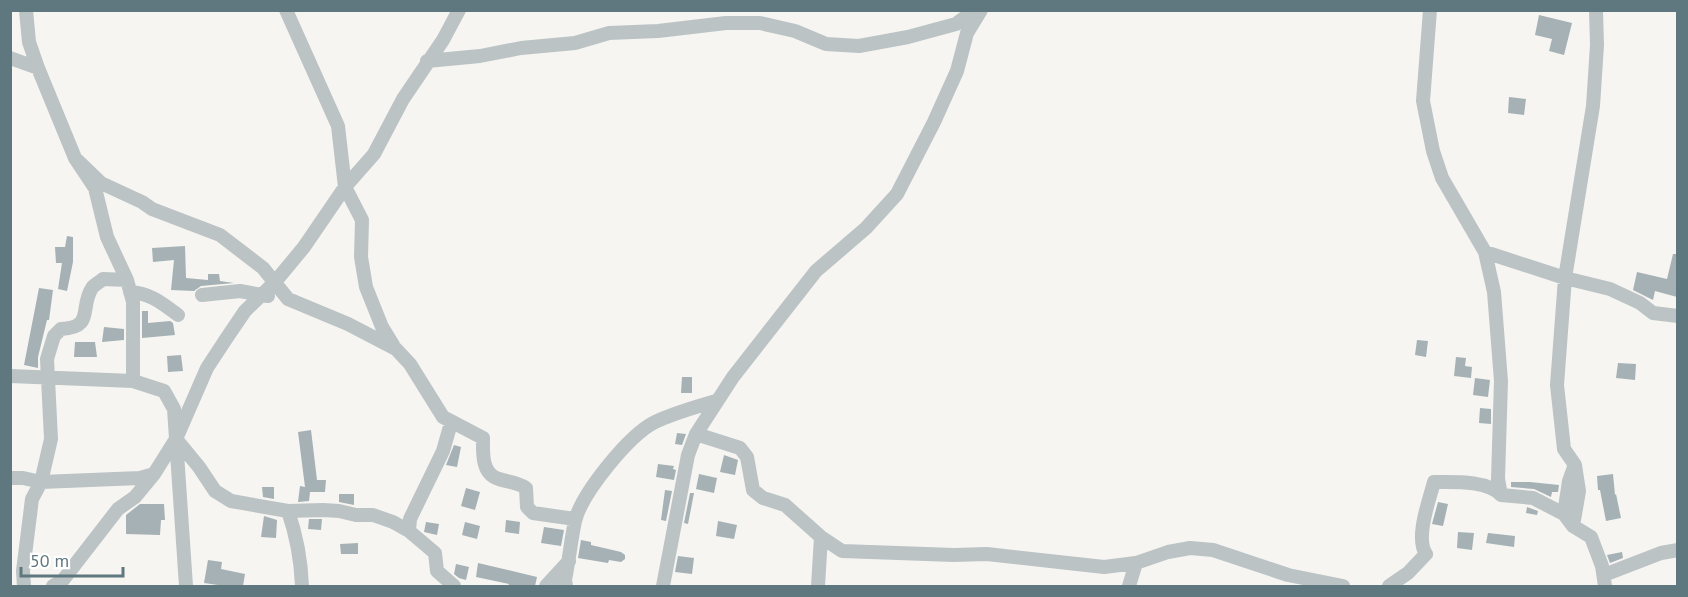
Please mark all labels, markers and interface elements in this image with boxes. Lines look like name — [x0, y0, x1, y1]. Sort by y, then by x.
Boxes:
scale bar — [21, 540, 123, 578]
text: 50 m — [30, 549, 69, 572]

